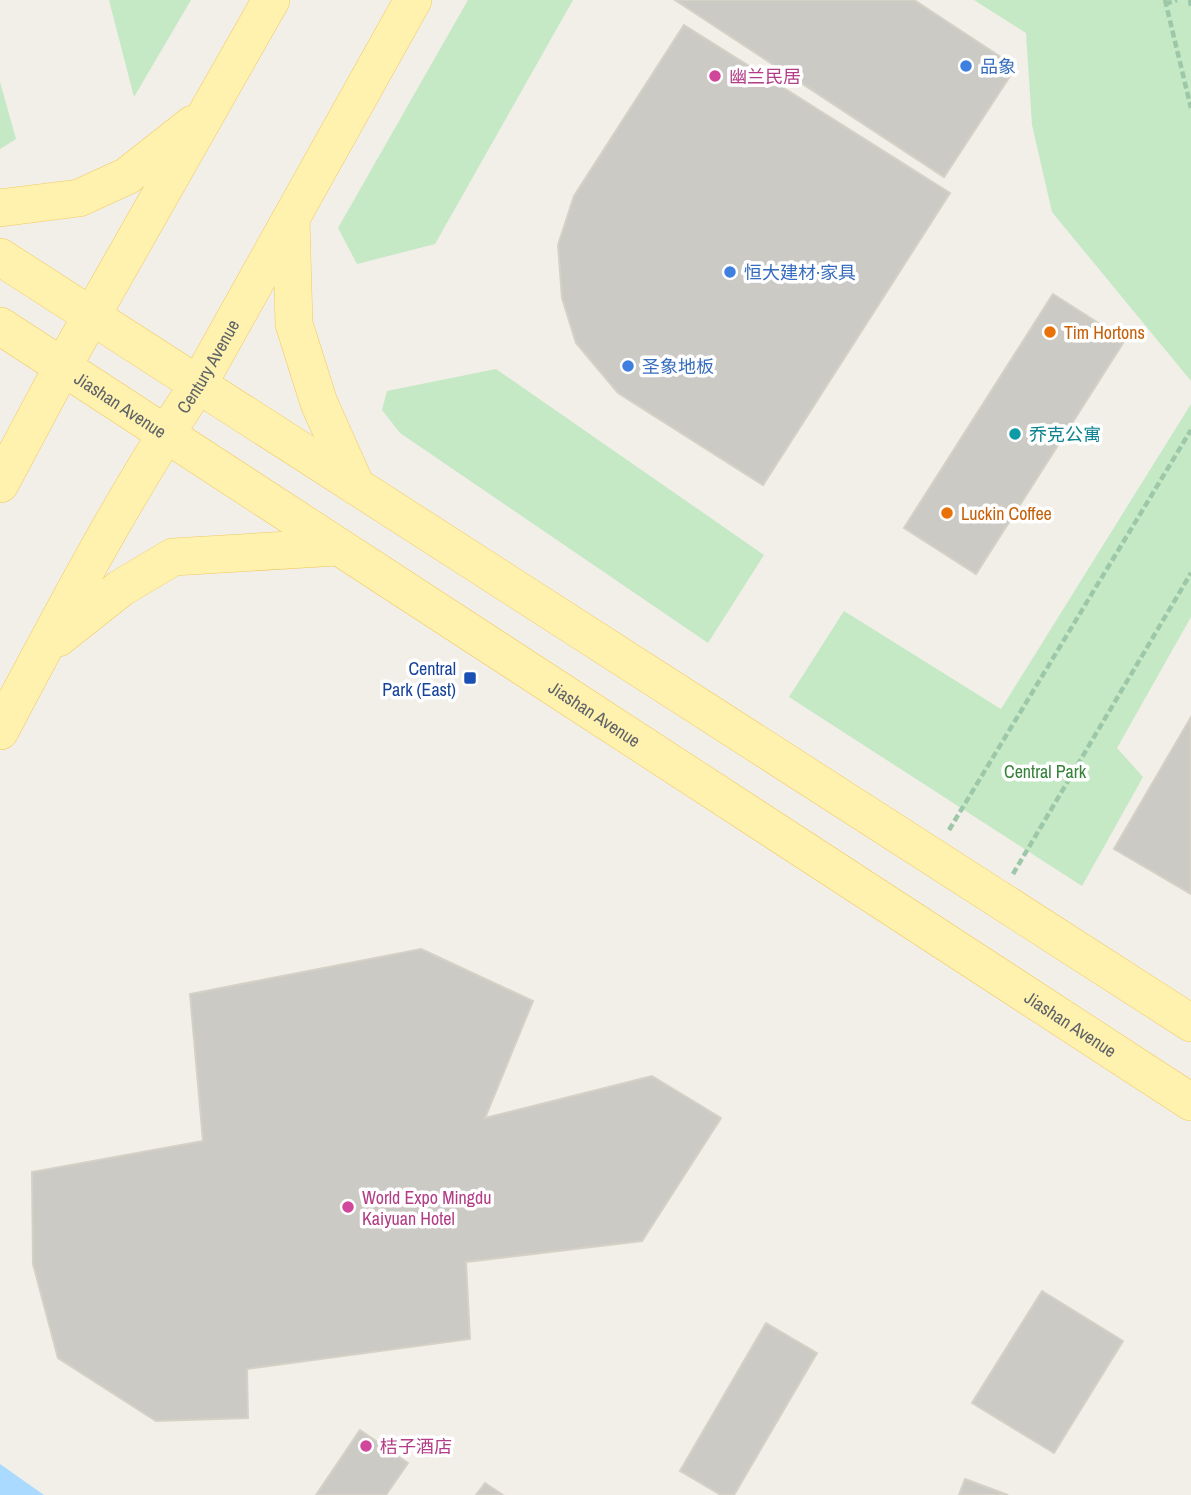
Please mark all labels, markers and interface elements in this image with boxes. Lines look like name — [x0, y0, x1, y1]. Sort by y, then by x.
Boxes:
place label: 品象 — [980, 54, 1016, 79]
marker: 品象 — [958, 58, 974, 74]
place label: 幽兰民居 — [729, 64, 801, 89]
marker: 幽兰民居 — [707, 68, 723, 84]
place label: 恒大建材·家具 — [744, 260, 856, 285]
marker: 恒大建材·家具 — [722, 264, 738, 280]
street label: Century Avenue — [170, 315, 245, 418]
place label: Tim Hortons — [1064, 320, 1145, 345]
marker: Tim Hortons — [1042, 324, 1058, 340]
place label: 圣象地板 — [642, 354, 714, 379]
marker: 圣象地板 — [620, 358, 636, 374]
street label: Jiashan Avenue — [70, 365, 171, 444]
place label: 乔克公寓 — [1029, 422, 1101, 447]
marker: 乔克公寓 — [1007, 426, 1023, 442]
place label: Luckin Coffee — [961, 501, 1052, 526]
marker: Luckin Coffee — [939, 505, 955, 521]
place label: Central Park (East) — [382, 656, 456, 702]
marker: Central Park (East) — [462, 670, 478, 686]
street label: Jiashan Avenue — [544, 674, 646, 753]
park label: Central Park — [1004, 759, 1087, 784]
street label: Jiashan Avenue — [1020, 985, 1122, 1063]
place label: World Expo Mingdu Kaiyuan Hotel — [362, 1185, 491, 1231]
marker: World Expo Mingdu Kaiyuan Hotel — [340, 1199, 356, 1215]
place label: 桔子酒店 — [380, 1434, 452, 1459]
marker: 桔子酒店 — [358, 1438, 374, 1454]

